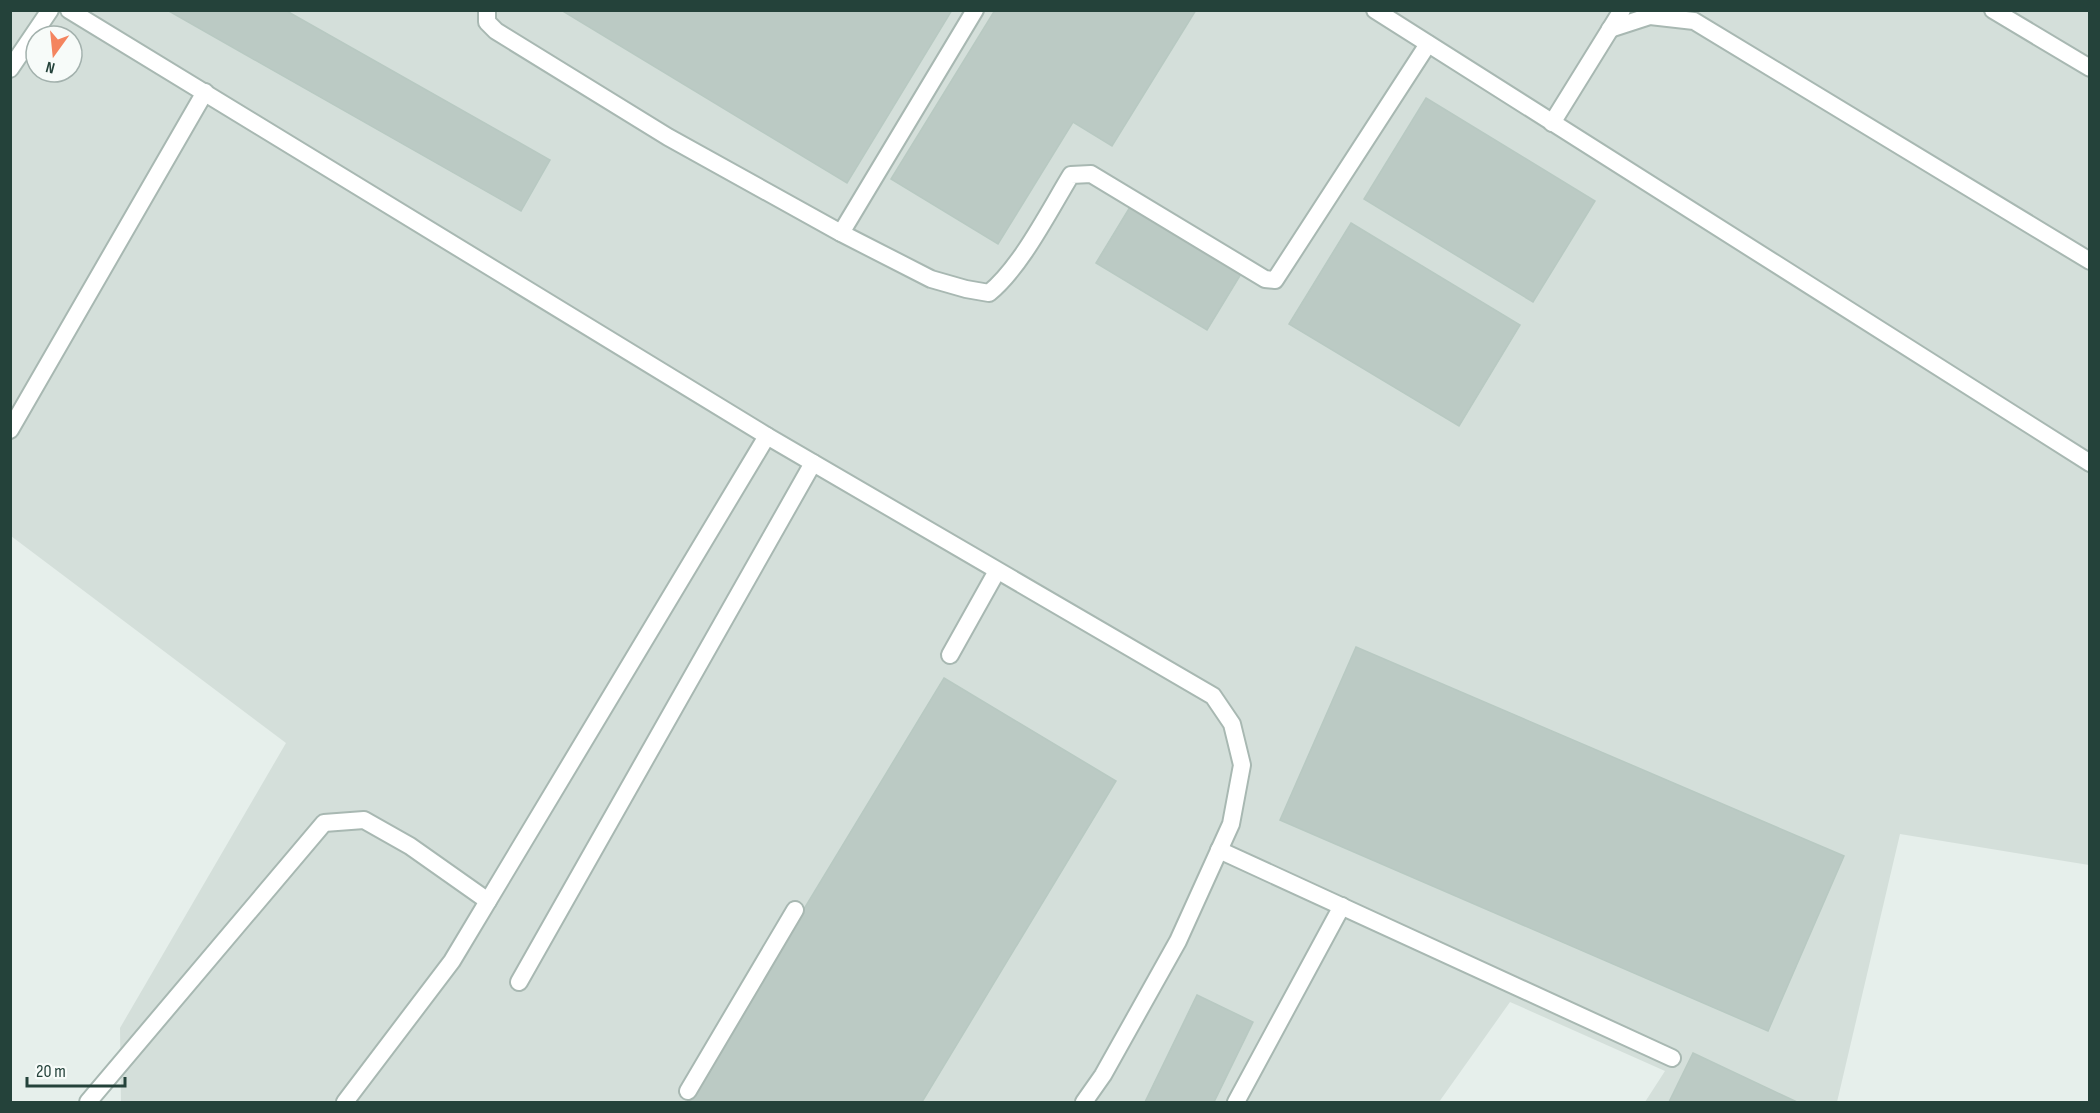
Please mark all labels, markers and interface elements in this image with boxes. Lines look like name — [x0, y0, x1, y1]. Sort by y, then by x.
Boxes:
north arrow — [24, 24, 84, 84]
text: N — [44, 57, 57, 77]
scale bar — [27, 1050, 124, 1088]
text: 20 m — [36, 1061, 66, 1082]

